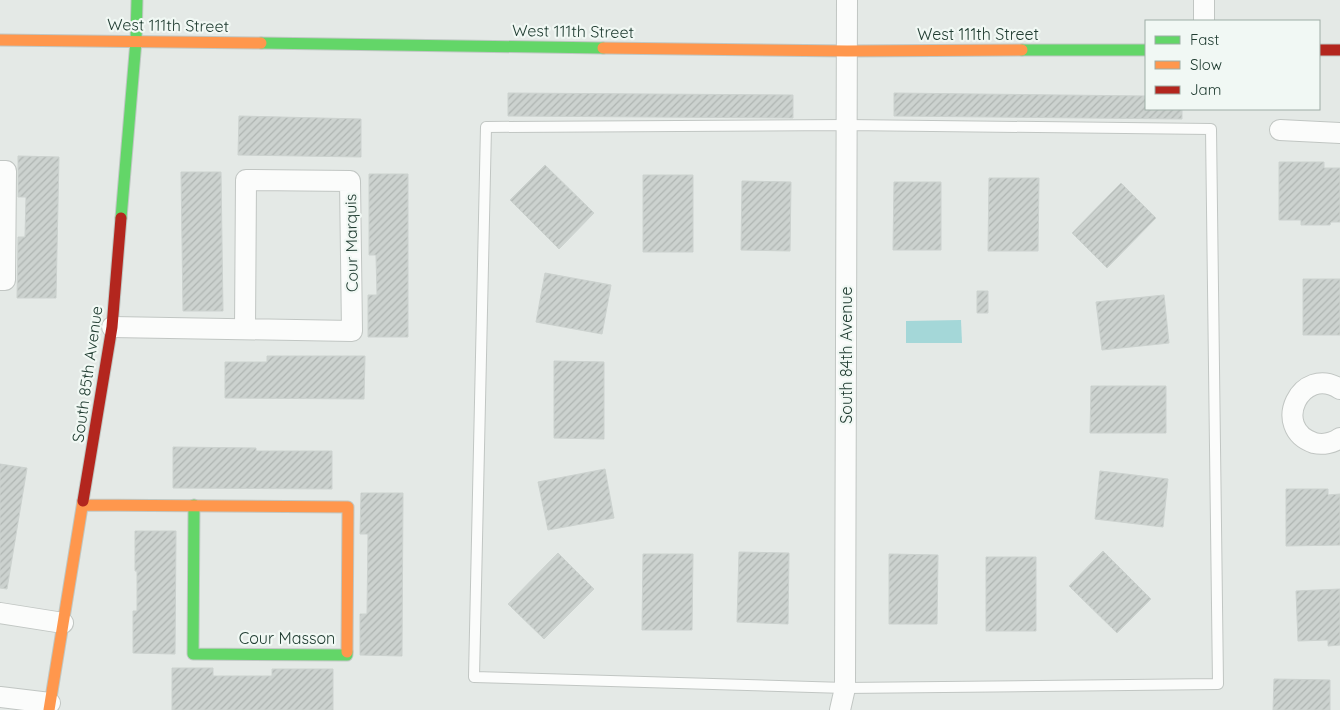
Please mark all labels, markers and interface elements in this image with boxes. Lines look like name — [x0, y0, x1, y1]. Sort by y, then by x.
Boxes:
street label: West 111th Street — [107, 14, 229, 36]
street label: West 111th Street — [512, 20, 634, 42]
legend — [1145, 20, 1320, 110]
street label: West 111th Street — [917, 24, 1039, 44]
text: Fast — [1190, 30, 1219, 49]
text: Slow — [1190, 55, 1222, 74]
text: Jam — [1190, 80, 1221, 99]
street label: Cour Marquis — [340, 194, 362, 292]
street label: South 84th Avenue — [836, 286, 856, 424]
street label: South 85th Avenue — [68, 304, 106, 444]
street label: Cour Masson — [239, 628, 335, 648]

